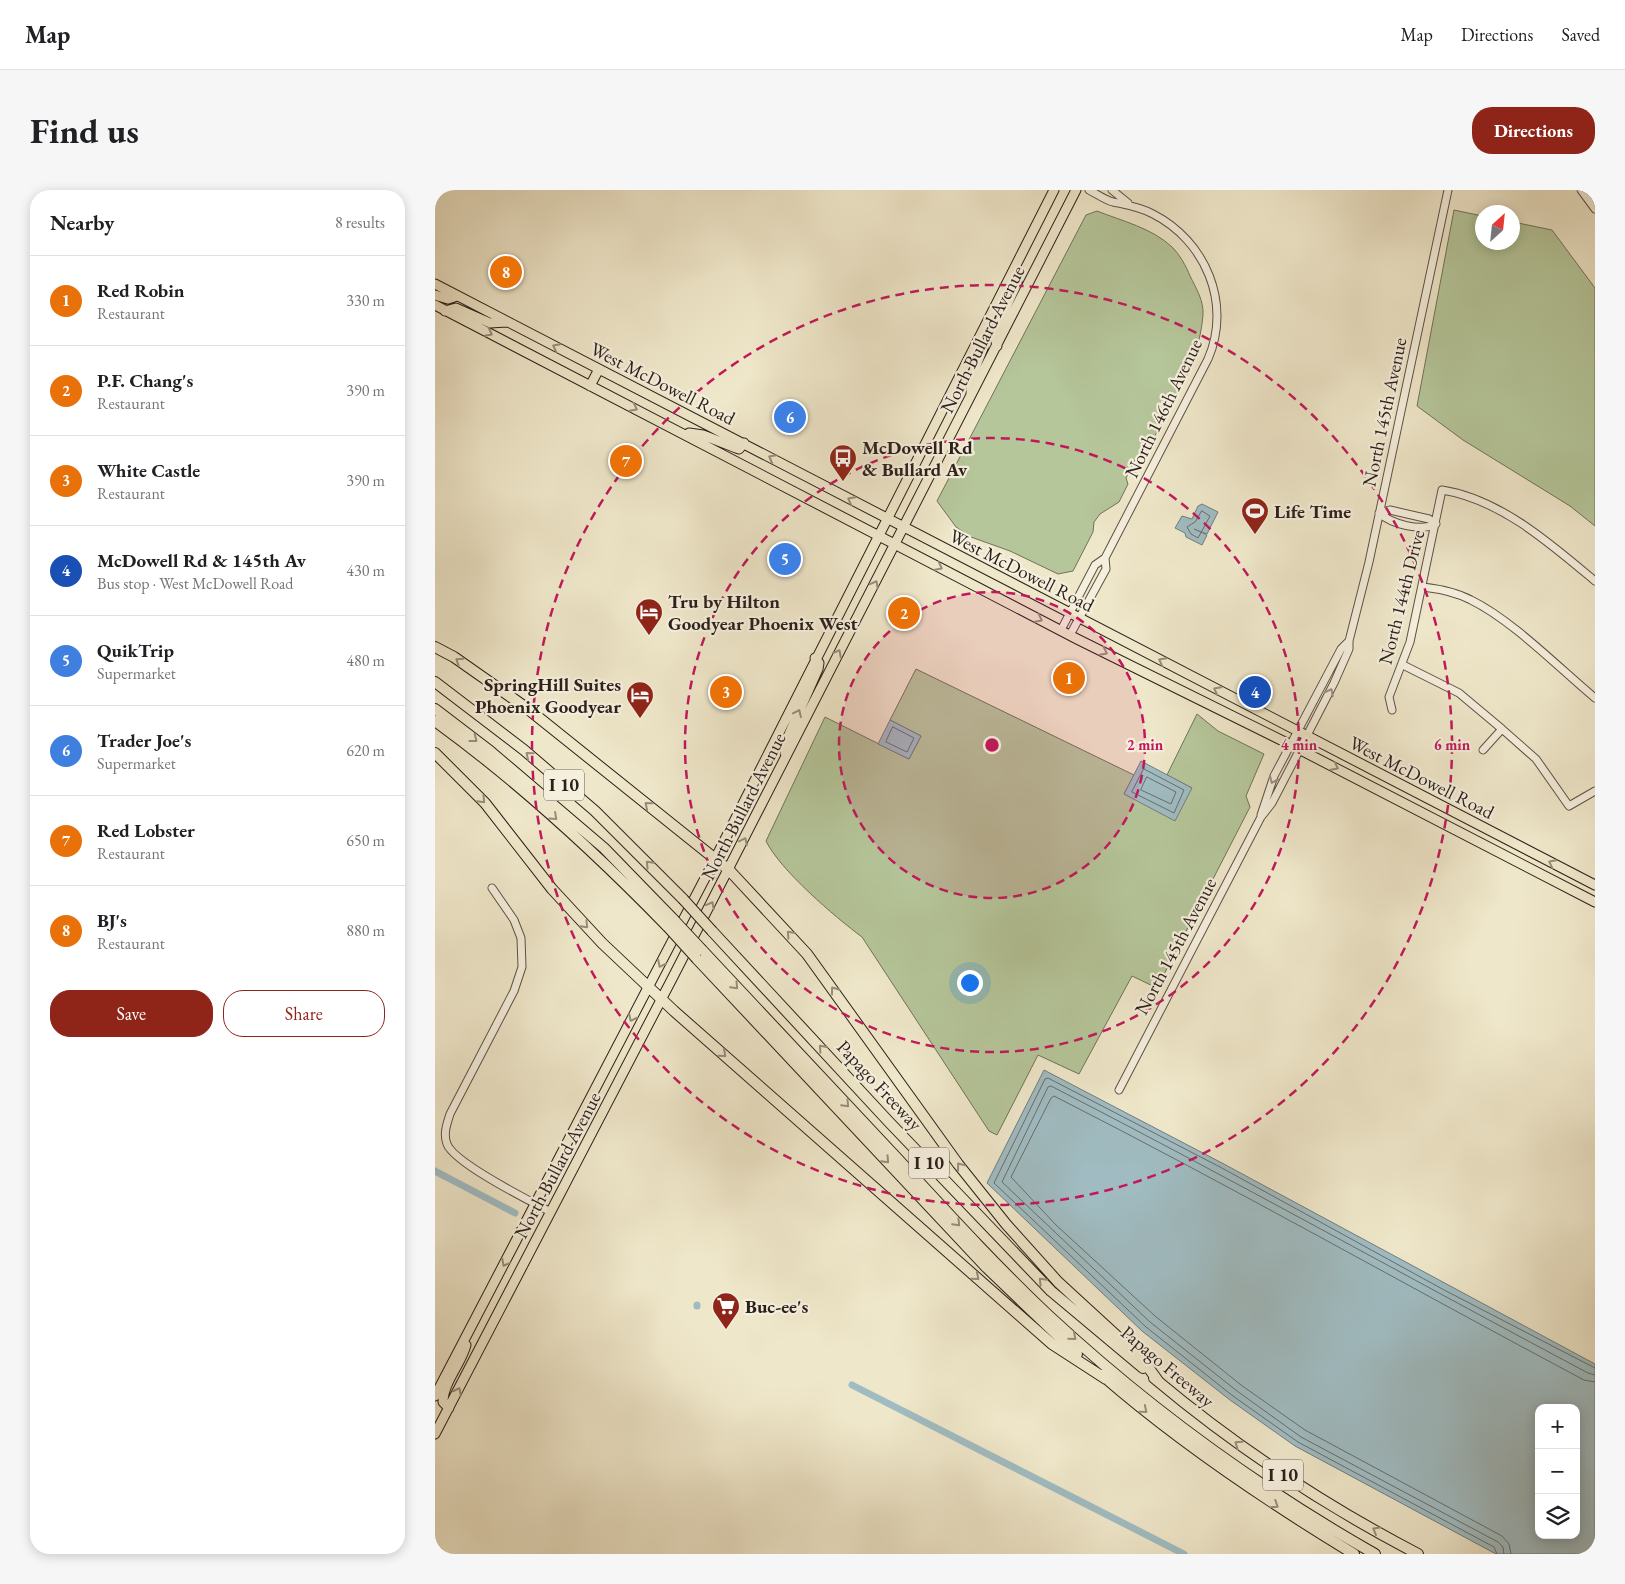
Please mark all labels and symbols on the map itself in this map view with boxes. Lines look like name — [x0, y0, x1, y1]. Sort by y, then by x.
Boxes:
north arrow — [1475, 205, 1520, 250]
pin: 8 — [490, 253, 522, 291]
street label: North Bullard Avenue — [934, 261, 1030, 417]
one-way arrow — [483, 327, 492, 337]
street label: North 146th Avenue — [1119, 335, 1208, 482]
street label: North 145th Avenue — [1356, 335, 1412, 489]
street label: West McDowell Road — [586, 336, 740, 431]
one-way arrow — [552, 343, 561, 353]
pin: 6 — [774, 398, 806, 436]
one-way arrow — [628, 402, 637, 412]
place label: McDowell Rd & Bullard Av — [862, 435, 973, 482]
pin: 7 — [610, 442, 642, 480]
bus stop icon: McDowell Rd & Bullard Av — [828, 443, 858, 482]
one-way arrow — [769, 454, 778, 464]
one-way arrow — [847, 496, 856, 506]
sports icon: Life Time — [1240, 496, 1270, 535]
place label: Life Time — [1274, 499, 1351, 524]
street label: West McDowell Road — [945, 523, 1099, 618]
street label: North 144th Drive — [1373, 527, 1430, 667]
pin: 5 — [769, 540, 801, 578]
one-way arrow — [934, 561, 943, 571]
one-way arrow — [869, 580, 879, 589]
place label: Tru by Hilton Goodyear Phoenix West — [668, 589, 858, 636]
pin: 2 — [888, 594, 920, 632]
hotel icon: Tru by Hilton Goodyear Phoenix West — [634, 597, 664, 636]
one-way arrow — [1034, 612, 1043, 622]
one-way arrow — [1099, 646, 1108, 656]
one-way arrow — [832, 650, 842, 659]
one-way arrow — [1158, 657, 1167, 667]
one-way arrow — [456, 658, 465, 667]
pin: 1 — [1053, 659, 1085, 697]
place label: SpringHill Suites Phoenix Goodyear — [475, 672, 621, 719]
pin: 3 — [710, 673, 742, 711]
pin: 4 — [1239, 673, 1271, 711]
hotel icon: SpringHill Suites Phoenix Goodyear — [625, 680, 655, 719]
one-way arrow — [1213, 686, 1222, 696]
one-way arrow — [1324, 688, 1334, 697]
one-way arrow — [792, 709, 803, 718]
street label: North Bullard Avenue — [695, 728, 791, 884]
street label: West McDowell Road — [1345, 730, 1499, 825]
one-way arrow — [468, 733, 477, 741]
text: 2 min — [1127, 735, 1164, 754]
text: 4 min — [1281, 735, 1318, 754]
text: 6 min — [1434, 735, 1471, 754]
centre of rings — [983, 736, 1001, 754]
one-way arrow — [526, 752, 535, 760]
one-way arrow — [1329, 761, 1338, 771]
road number: I 10 — [544, 770, 584, 800]
one-way arrow — [1268, 775, 1279, 784]
one-way arrow — [476, 794, 485, 803]
one-way arrow — [644, 801, 653, 810]
one-way arrow — [549, 811, 558, 820]
one-way arrow — [738, 837, 748, 846]
one-way arrow — [1548, 859, 1557, 869]
one-way arrow — [646, 861, 655, 870]
street label: North 145th Avenue — [1129, 873, 1222, 1019]
one-way arrow — [705, 901, 715, 910]
one-way arrow — [579, 919, 588, 928]
one-way arrow — [786, 930, 795, 939]
one-way arrow — [657, 959, 667, 968]
your location — [957, 970, 983, 996]
one-way arrow — [729, 980, 738, 989]
one-way arrow — [831, 986, 840, 996]
one-way arrow — [628, 1012, 638, 1021]
street label: Papago Freeway — [831, 1035, 928, 1136]
one-way arrow — [819, 1045, 828, 1054]
one-way arrow — [718, 1048, 727, 1057]
street label: North Bullard Avenue — [508, 1088, 607, 1243]
one-way arrow — [840, 1099, 849, 1108]
road number: I 10 — [909, 1148, 949, 1178]
one-way arrow — [880, 1155, 889, 1164]
one-way arrow — [957, 1162, 966, 1172]
one-way arrow — [952, 1217, 961, 1226]
one-way arrow — [501, 1257, 511, 1266]
one-way arrow — [971, 1272, 980, 1281]
one-way arrow — [1038, 1278, 1047, 1287]
supermarket icon: Buc-ee's — [711, 1291, 741, 1330]
place label: Buc-ee's — [745, 1294, 808, 1319]
street label: Papago Freeway — [1116, 1320, 1220, 1413]
one-way arrow — [1068, 1331, 1077, 1340]
one-way arrow — [452, 1387, 462, 1396]
one-way arrow — [1138, 1404, 1147, 1413]
one-way arrow — [1234, 1441, 1244, 1450]
road number: I 10 — [1263, 1460, 1303, 1490]
one-way arrow — [1270, 1499, 1279, 1508]
one-way arrow — [1372, 1527, 1381, 1537]

